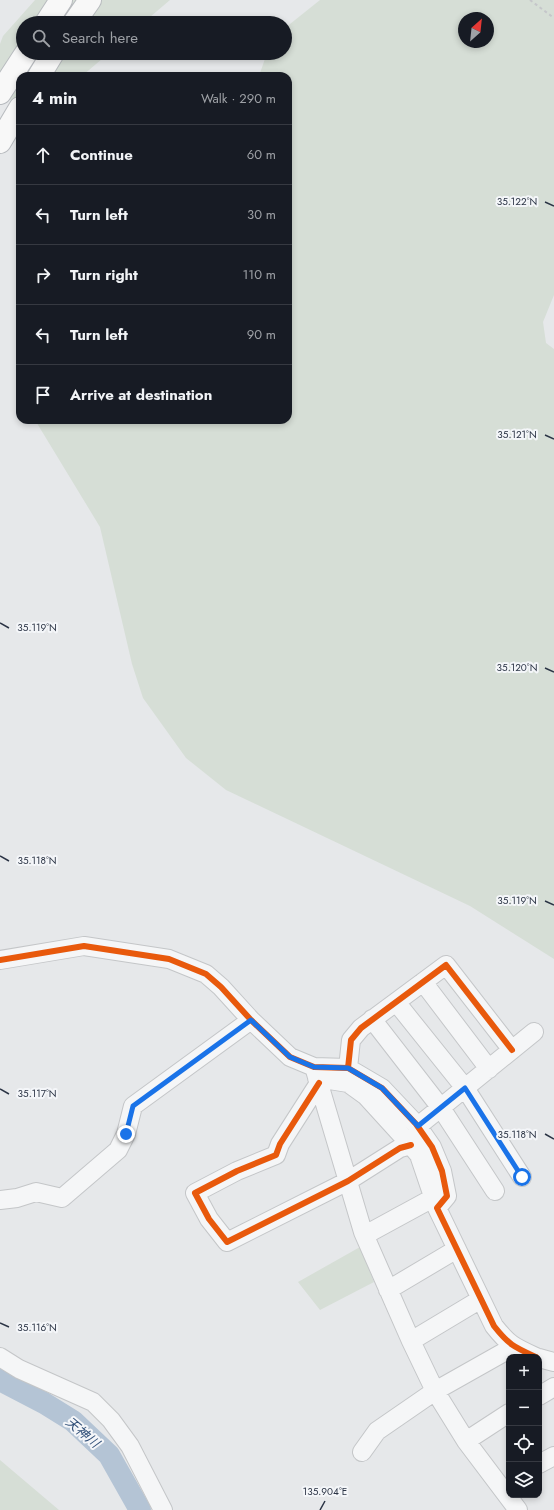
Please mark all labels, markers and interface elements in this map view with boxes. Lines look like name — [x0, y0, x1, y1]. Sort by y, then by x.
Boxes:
north arrow — [458, 12, 494, 48]
search box — [16, 16, 292, 60]
icon: search — [30, 27, 52, 49]
text: Search here — [62, 27, 138, 49]
text: 4 min — [32, 86, 77, 110]
text: Walk · 290 m — [201, 89, 276, 108]
icon: ahead — [32, 144, 54, 166]
text: Continue — [70, 144, 133, 166]
text: 60 m — [247, 145, 276, 164]
text: 35.122°N — [497, 194, 537, 209]
icon: left — [32, 204, 54, 226]
text: Turn left — [70, 204, 128, 226]
text: 30 m — [247, 205, 276, 224]
icon: right — [32, 264, 54, 286]
text: Turn right — [70, 264, 138, 286]
text: 110 m — [242, 265, 276, 284]
icon: left — [32, 324, 54, 346]
text: Turn left — [70, 324, 128, 346]
text: 90 m — [247, 325, 276, 344]
icon: arrive — [32, 384, 54, 406]
text: Arrive at destination — [70, 384, 212, 406]
text: 35.121°N — [497, 427, 537, 442]
text: 35.119°N — [17, 620, 57, 635]
text: 35.120°N — [497, 660, 537, 675]
text: 35.118°N — [17, 853, 57, 868]
text: 35.119°N — [497, 893, 537, 908]
text: 35.117°N — [18, 1086, 56, 1101]
route end — [117, 1125, 135, 1143]
text: 35.118°N — [497, 1127, 537, 1142]
route start — [513, 1168, 531, 1186]
text: 35.116°N — [17, 1320, 57, 1335]
map controls — [506, 1354, 542, 1498]
button: + — [506, 1354, 542, 1390]
button: − — [506, 1390, 542, 1426]
water label: 天神川 — [62, 1413, 105, 1453]
button: locate — [506, 1426, 542, 1462]
button: layers — [506, 1462, 542, 1498]
text: 135.904°E — [303, 1484, 347, 1499]

